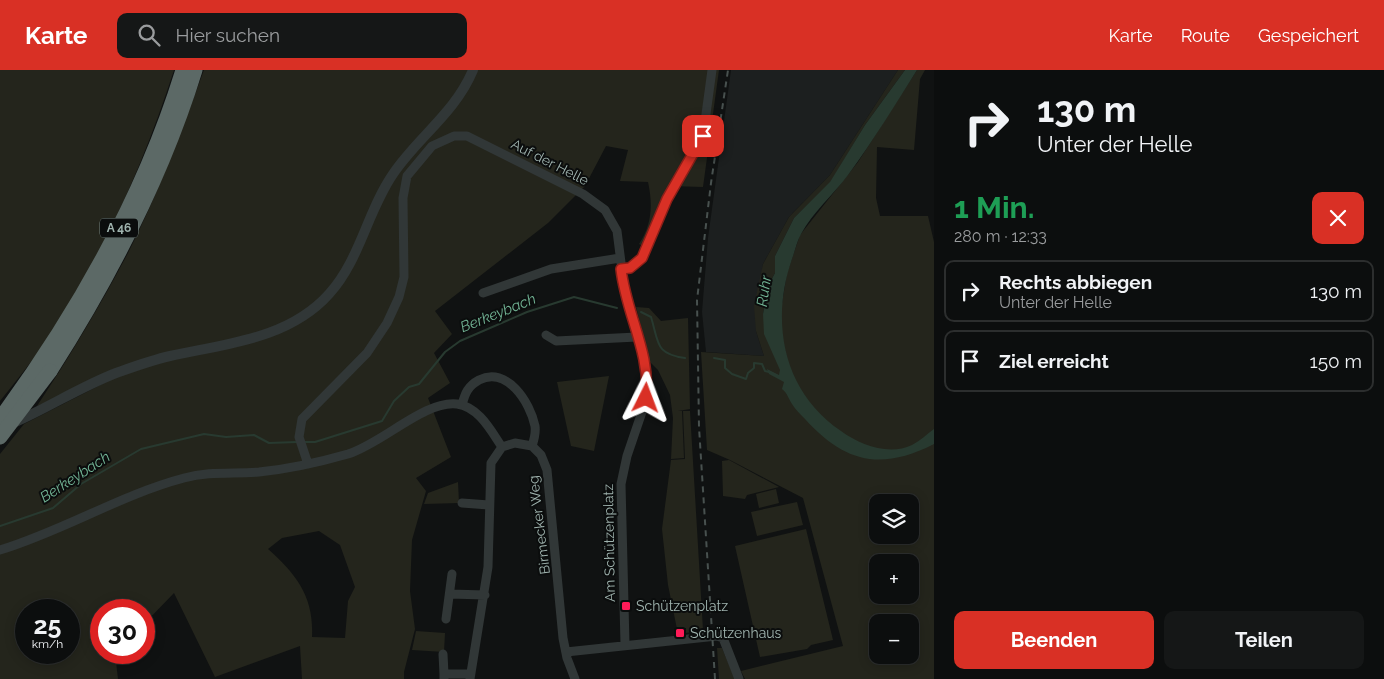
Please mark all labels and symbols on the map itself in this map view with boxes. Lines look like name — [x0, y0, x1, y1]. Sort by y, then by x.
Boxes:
pin — [682, 115, 724, 157]
street label: Auf der Helle — [509, 136, 591, 188]
road number: A 46 — [100, 218, 138, 238]
water label: Ruhr — [753, 273, 775, 308]
water label: Berkeybach — [458, 290, 538, 336]
position arrow — [619, 371, 671, 423]
water label: Berkeybach — [37, 448, 113, 506]
street label: Birmecker Weg — [525, 475, 553, 575]
street label: Am Schützenplatz — [600, 484, 618, 602]
place label: Schützenplatz — [636, 598, 728, 614]
speed limit sign: 30 — [90, 599, 155, 664]
marker: Schützenplatz — [620, 600, 632, 612]
place label: Schützenhaus — [690, 625, 782, 641]
marker: Schützenhaus — [674, 627, 686, 639]

